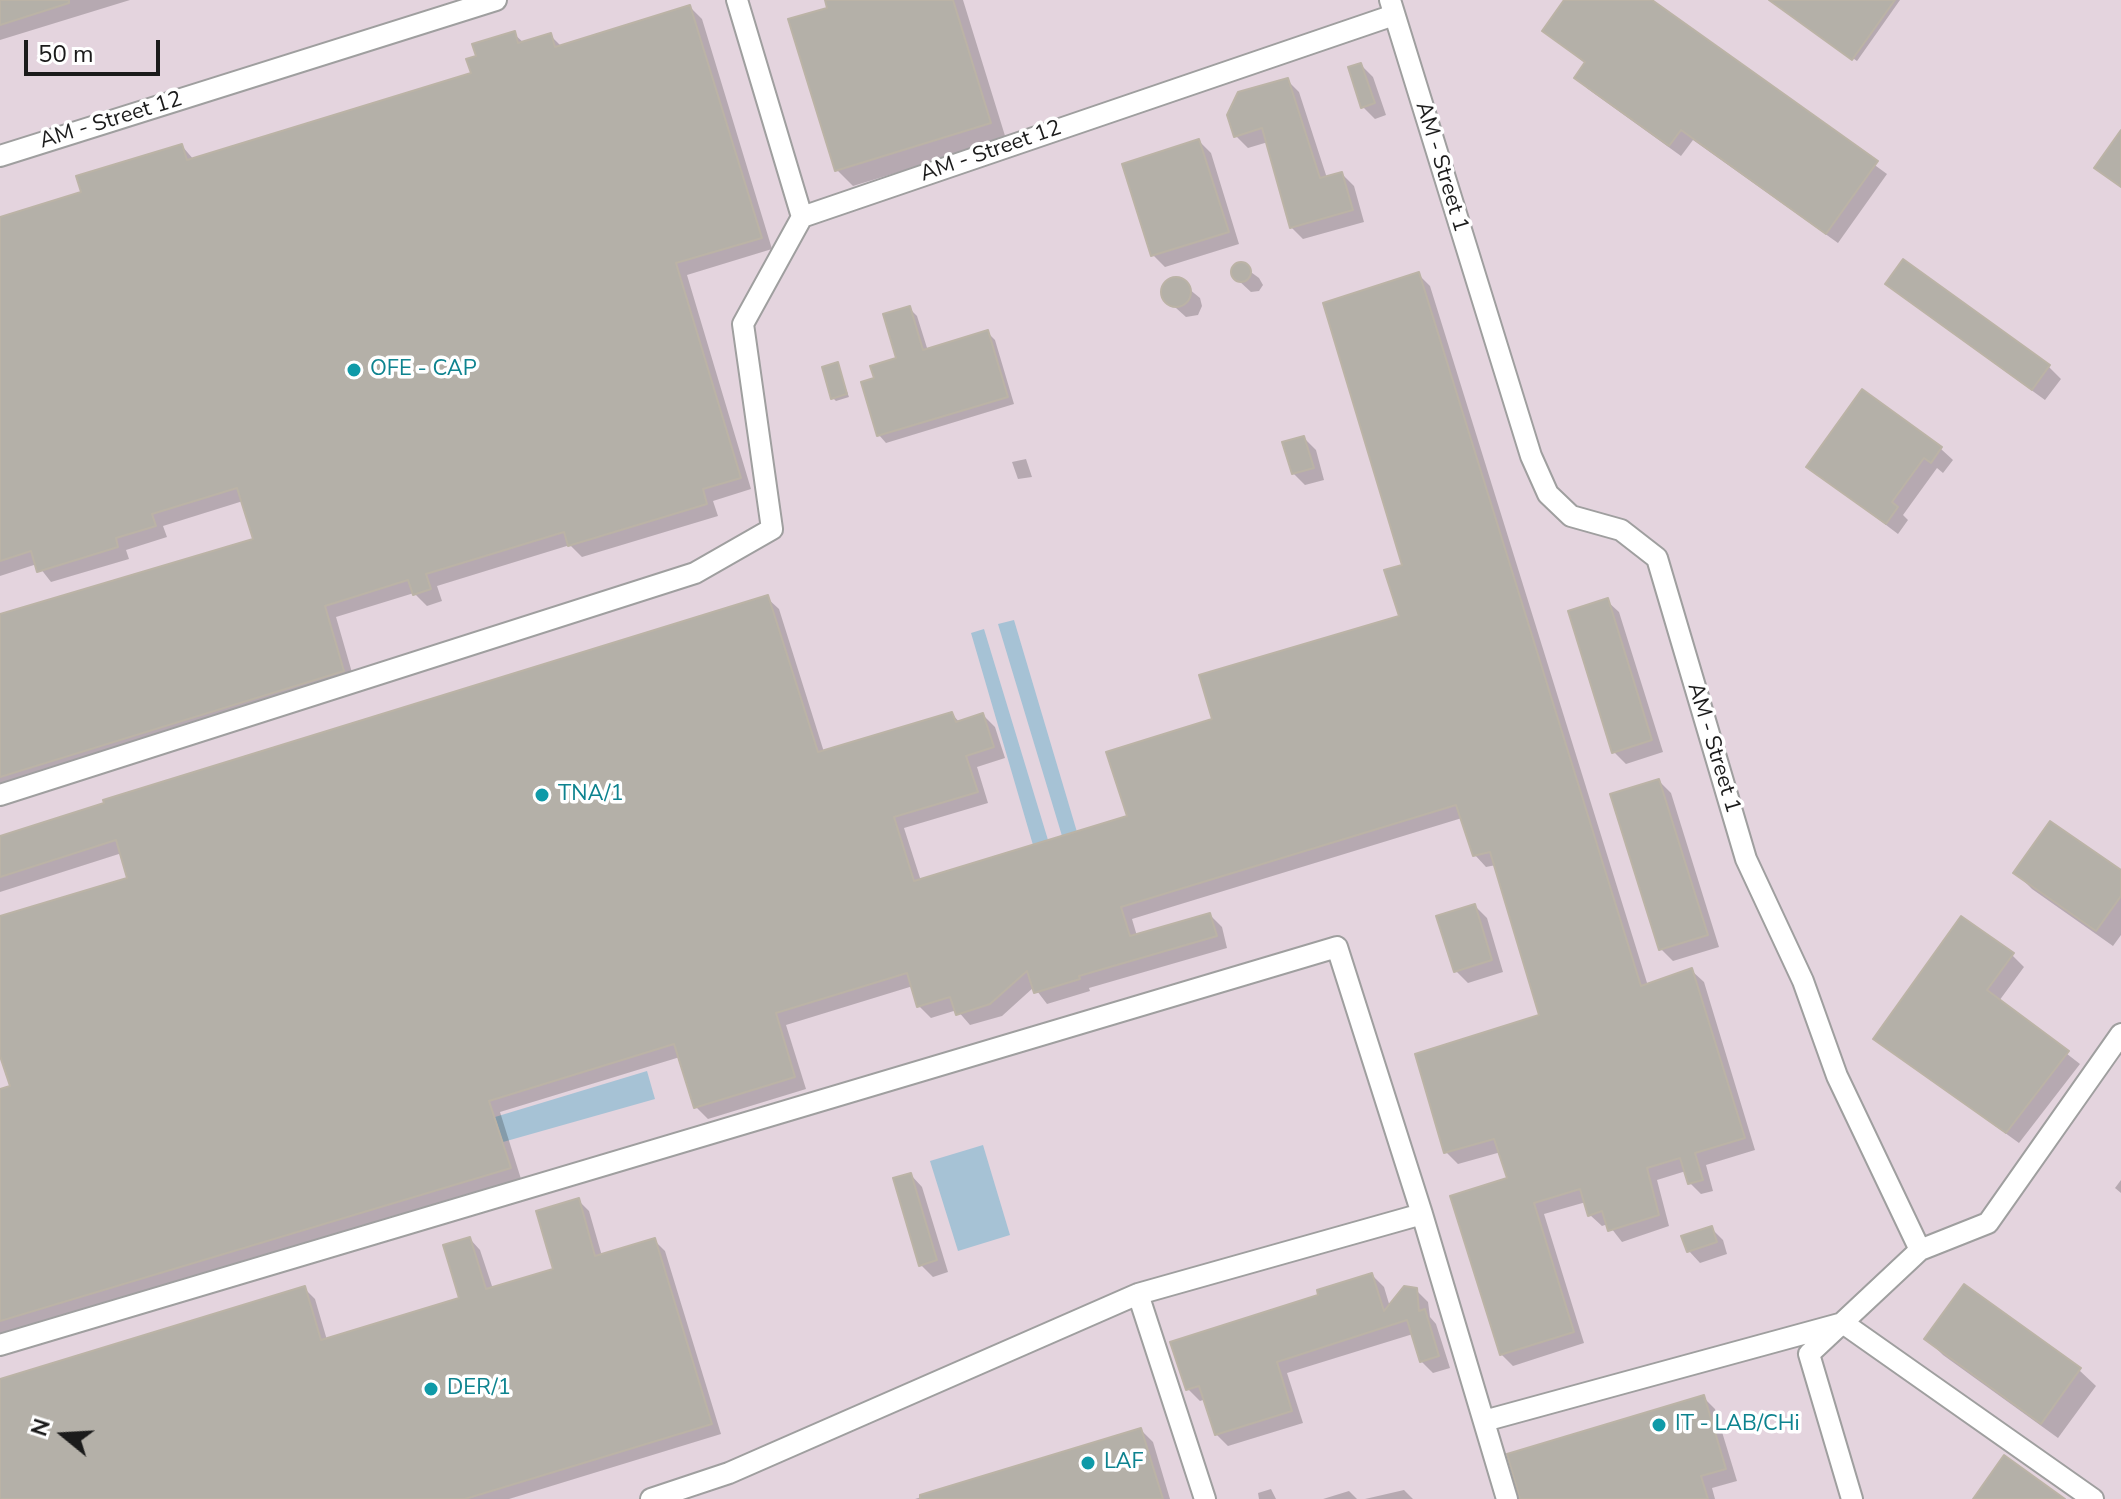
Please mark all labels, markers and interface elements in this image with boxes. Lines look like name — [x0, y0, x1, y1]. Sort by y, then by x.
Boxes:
scale bar — [28, 24, 164, 74]
text: 50 m — [38, 38, 94, 70]
street label: AM - Street 12 — [37, 87, 185, 155]
street label: AM - Street 1 — [1409, 99, 1473, 235]
street label: AM - Street 12 — [917, 115, 1065, 189]
place label: OFE - CAP — [370, 357, 477, 383]
marker: OFE - CAP — [345, 361, 363, 379]
street label: AM - Street 1 — [1681, 680, 1745, 816]
place label: TNA/1 — [558, 782, 624, 808]
marker: TNA/1 — [533, 786, 551, 804]
place label: DER/1 — [447, 1376, 511, 1402]
marker: DER/1 — [422, 1380, 440, 1398]
north arrow — [24, 1395, 104, 1475]
place label: IT - LAB/CHi — [1675, 1412, 1800, 1438]
text: N — [24, 1415, 58, 1440]
marker: IT - LAB/CHi — [1650, 1416, 1668, 1434]
place label: LAF — [1104, 1450, 1144, 1476]
marker: LAF — [1079, 1454, 1097, 1472]

